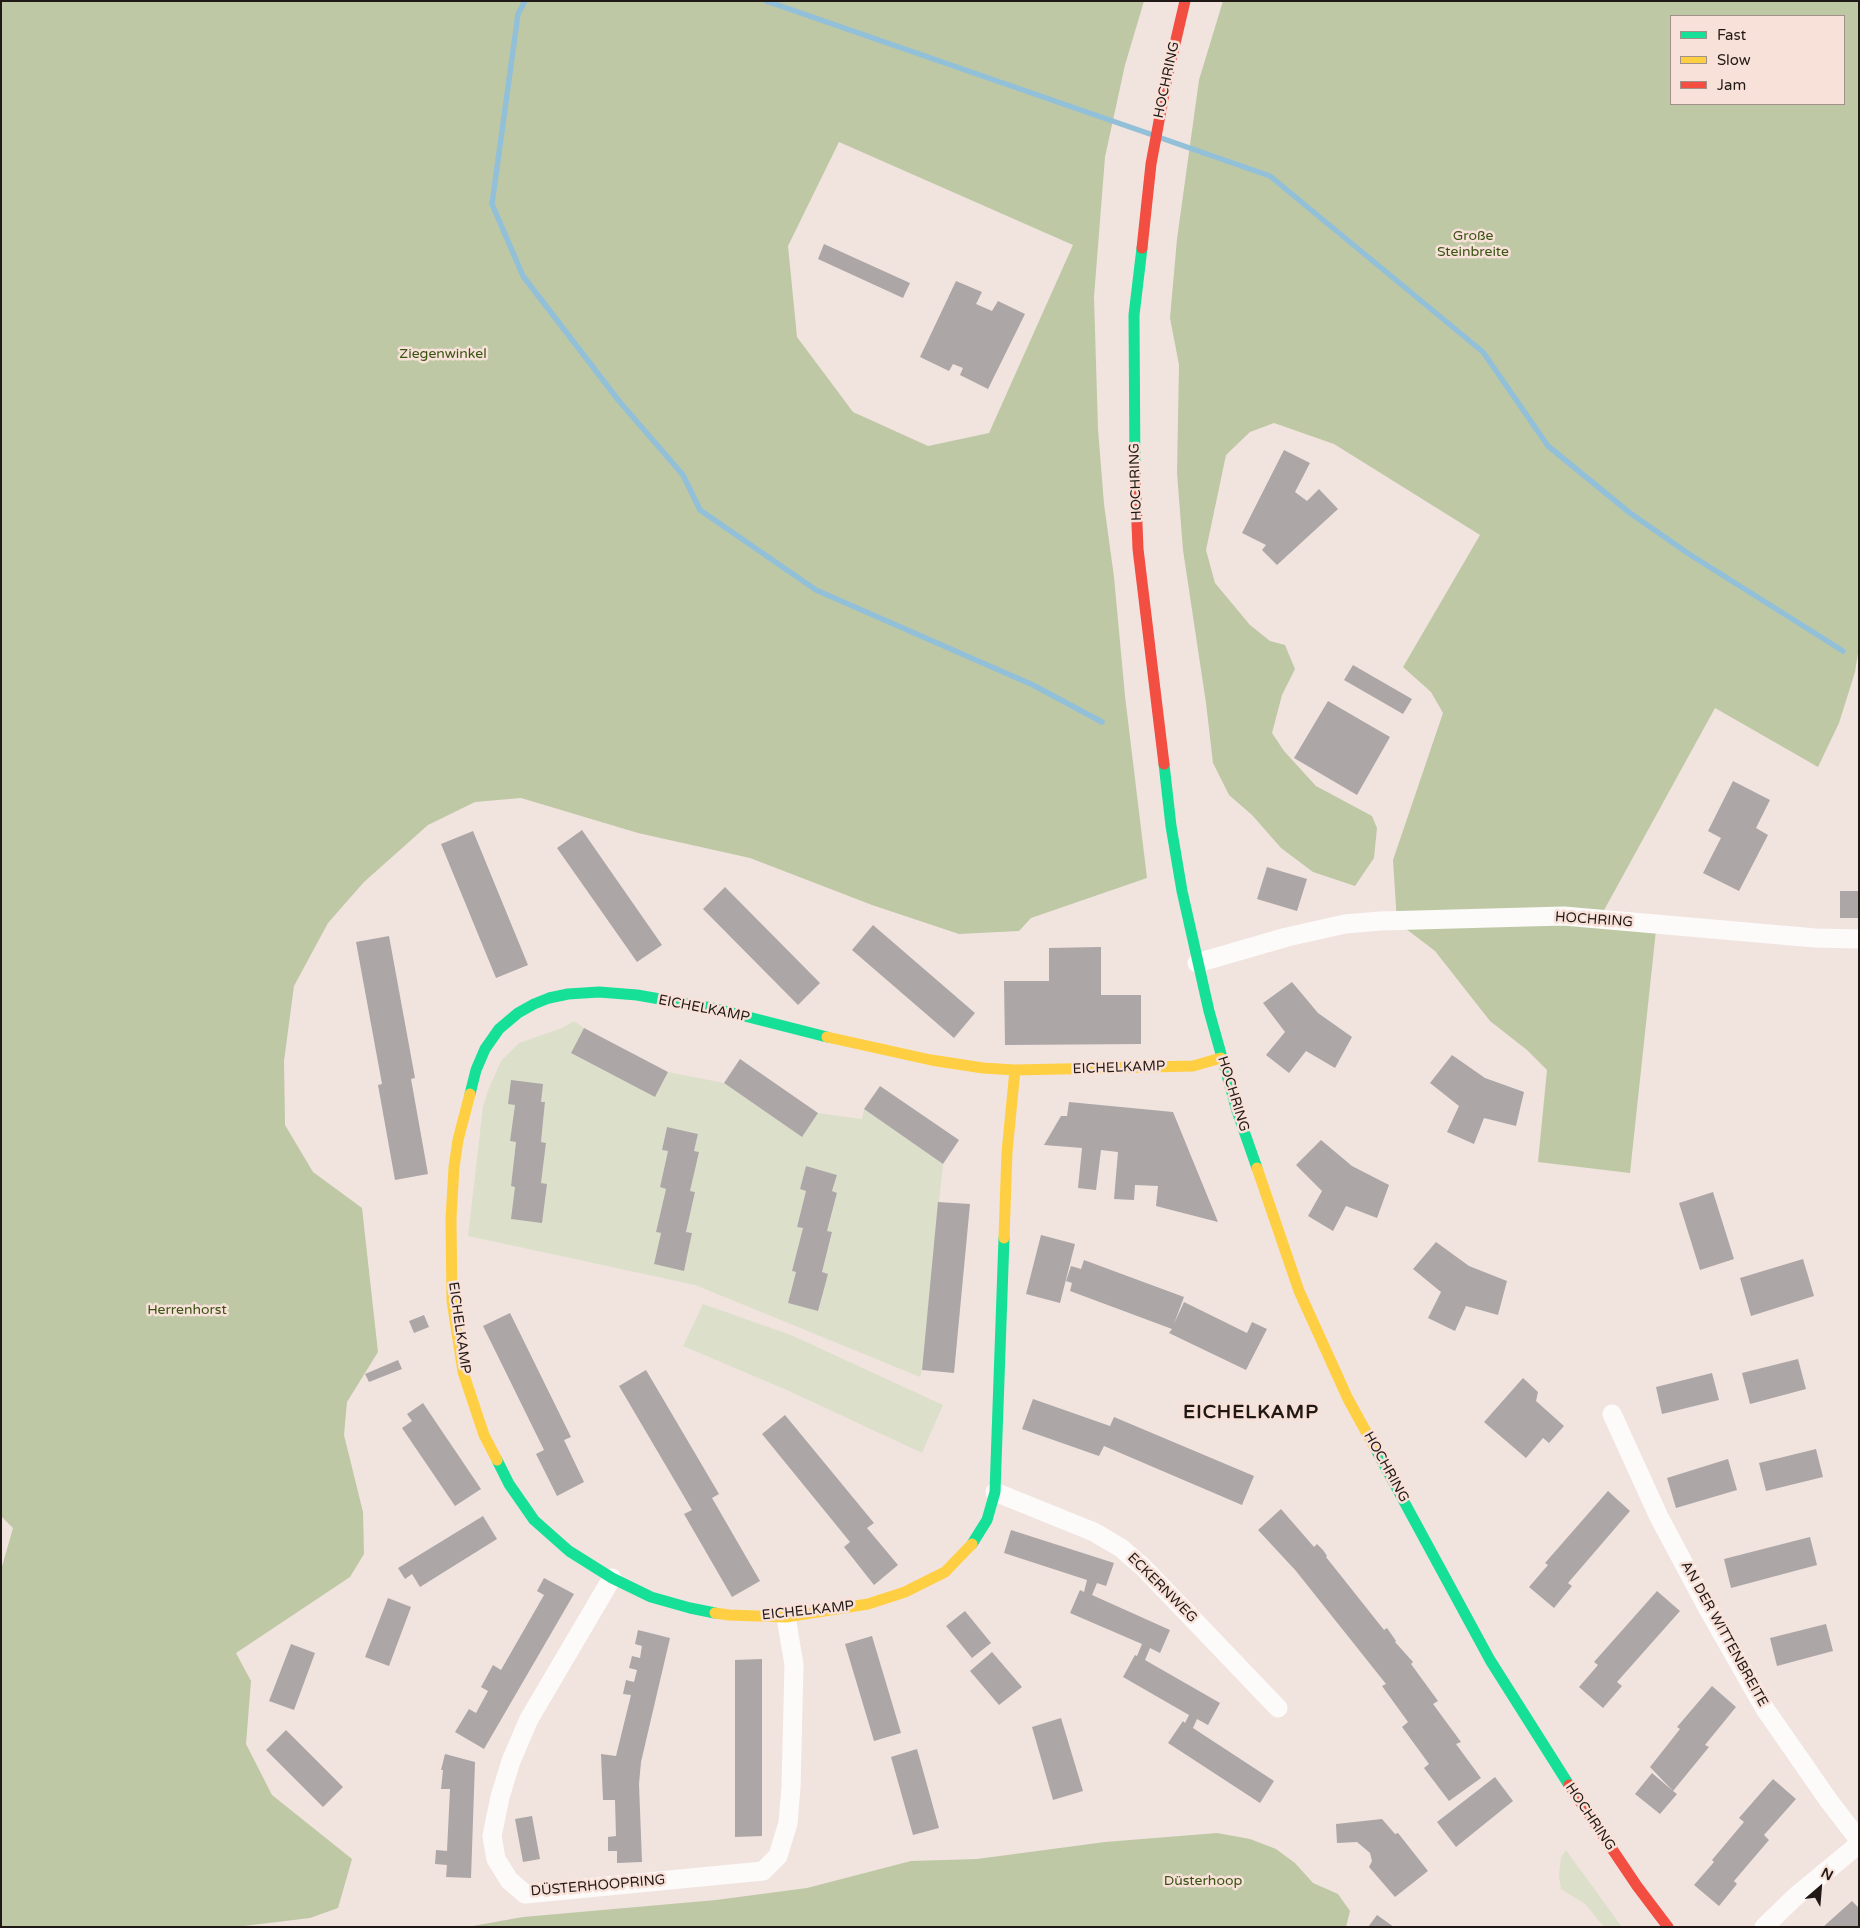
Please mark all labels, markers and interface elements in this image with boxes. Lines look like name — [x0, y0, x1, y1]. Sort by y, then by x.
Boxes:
legend — [1670, 15, 1845, 105]
text: Fast — [1717, 26, 1746, 44]
street label: HOCHRING — [1151, 40, 1183, 120]
text: Slow — [1717, 51, 1751, 69]
text: Jam — [1717, 76, 1746, 94]
park label: Große Steinbreite — [1437, 228, 1509, 260]
park label: Ziegenwinkel — [399, 346, 487, 362]
street label: HOCHRING — [1126, 443, 1146, 521]
street label: HOCHRING — [1554, 909, 1634, 931]
street label: EICHELKAMP — [657, 992, 751, 1026]
street label: HOCHRING — [1214, 1054, 1252, 1134]
street label: EICHELKAMP — [1072, 1058, 1166, 1078]
street label: EICHELKAMP — [444, 1281, 474, 1375]
park label: Herrenhorst — [147, 1302, 227, 1318]
district label: EICHELKAMP — [1182, 1402, 1320, 1424]
street label: HOCHRING — [1360, 1429, 1412, 1505]
street label: ECKERNWEG — [1124, 1550, 1200, 1626]
street label: AN DER WITTENBREITE — [1677, 1558, 1771, 1710]
street label: EICHELKAMP — [761, 1598, 855, 1624]
street label: HOCHRING — [1561, 1780, 1619, 1854]
north arrow — [1795, 1863, 1845, 1913]
text: N — [1818, 1864, 1836, 1884]
street label: DÜSTERHOOPRING — [530, 1872, 666, 1900]
park label: Düsterhoop — [1164, 1873, 1242, 1889]

